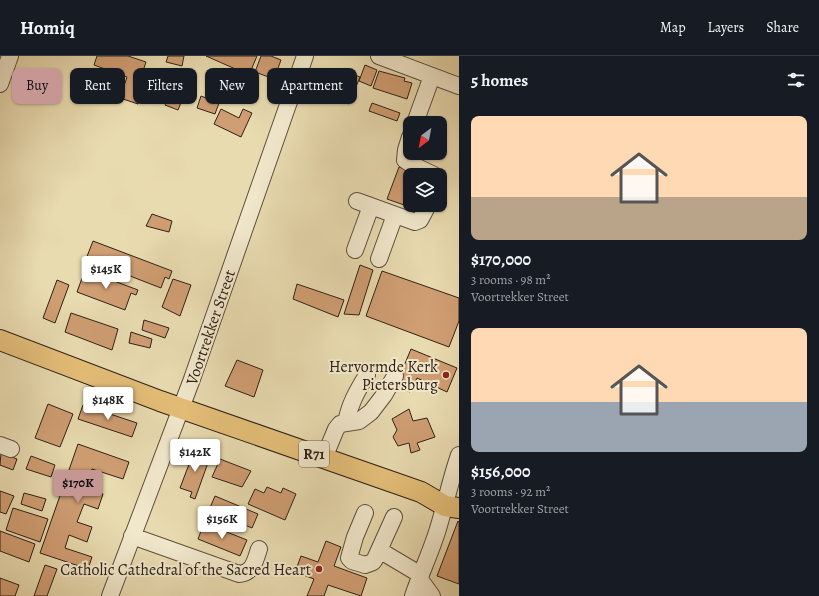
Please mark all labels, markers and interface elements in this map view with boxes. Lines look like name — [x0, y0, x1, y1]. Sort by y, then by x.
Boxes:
text: Homiq — [20, 15, 75, 41]
text: Map — [660, 18, 686, 37]
text: Layers — [708, 18, 744, 37]
text: Share — [766, 18, 799, 37]
chip: Buy — [12, 68, 62, 104]
chip: Rent — [70, 68, 125, 104]
chip: Filters — [133, 68, 197, 104]
chip: New — [205, 68, 259, 104]
chip: Apartment — [267, 68, 357, 104]
text: 5 homes — [471, 69, 528, 92]
icon: filters — [785, 69, 807, 91]
north arrow — [403, 116, 447, 160]
map controls — [403, 116, 447, 212]
icon: home — [603, 142, 675, 214]
button: layers — [403, 168, 447, 212]
text: $170,000 — [471, 248, 531, 271]
pin: $145K — [78, 256, 134, 290]
text: $145K — [91, 260, 121, 277]
street label: Voortrekker Street — [181, 267, 241, 389]
text: 3 rooms · 98 m² — [471, 271, 550, 288]
text: Voortrekker Street — [471, 288, 569, 305]
icon: home — [603, 354, 675, 426]
place label: Hervormde Kerk Pietersburg — [329, 356, 438, 396]
marker: Hervormde Kerk Pietersburg — [441, 370, 451, 380]
pin: $148K — [80, 387, 136, 421]
text: $148K — [92, 391, 124, 408]
pin: $142K — [167, 439, 223, 473]
road number: R71 — [299, 441, 329, 467]
text: $142K — [179, 443, 211, 460]
text: $156,000 — [471, 460, 530, 483]
pin: $170K — [50, 470, 106, 504]
text: $170K — [62, 474, 94, 491]
text: 3 rooms · 92 m² — [471, 483, 550, 500]
text: Voortrekker Street — [471, 500, 569, 517]
pin: $156K — [194, 506, 250, 540]
text: $156K — [207, 510, 237, 527]
place label: Catholic Cathedral of the Sacred Heart — [60, 559, 311, 581]
marker: Catholic Cathedral of the Sacred Heart — [314, 564, 324, 574]

